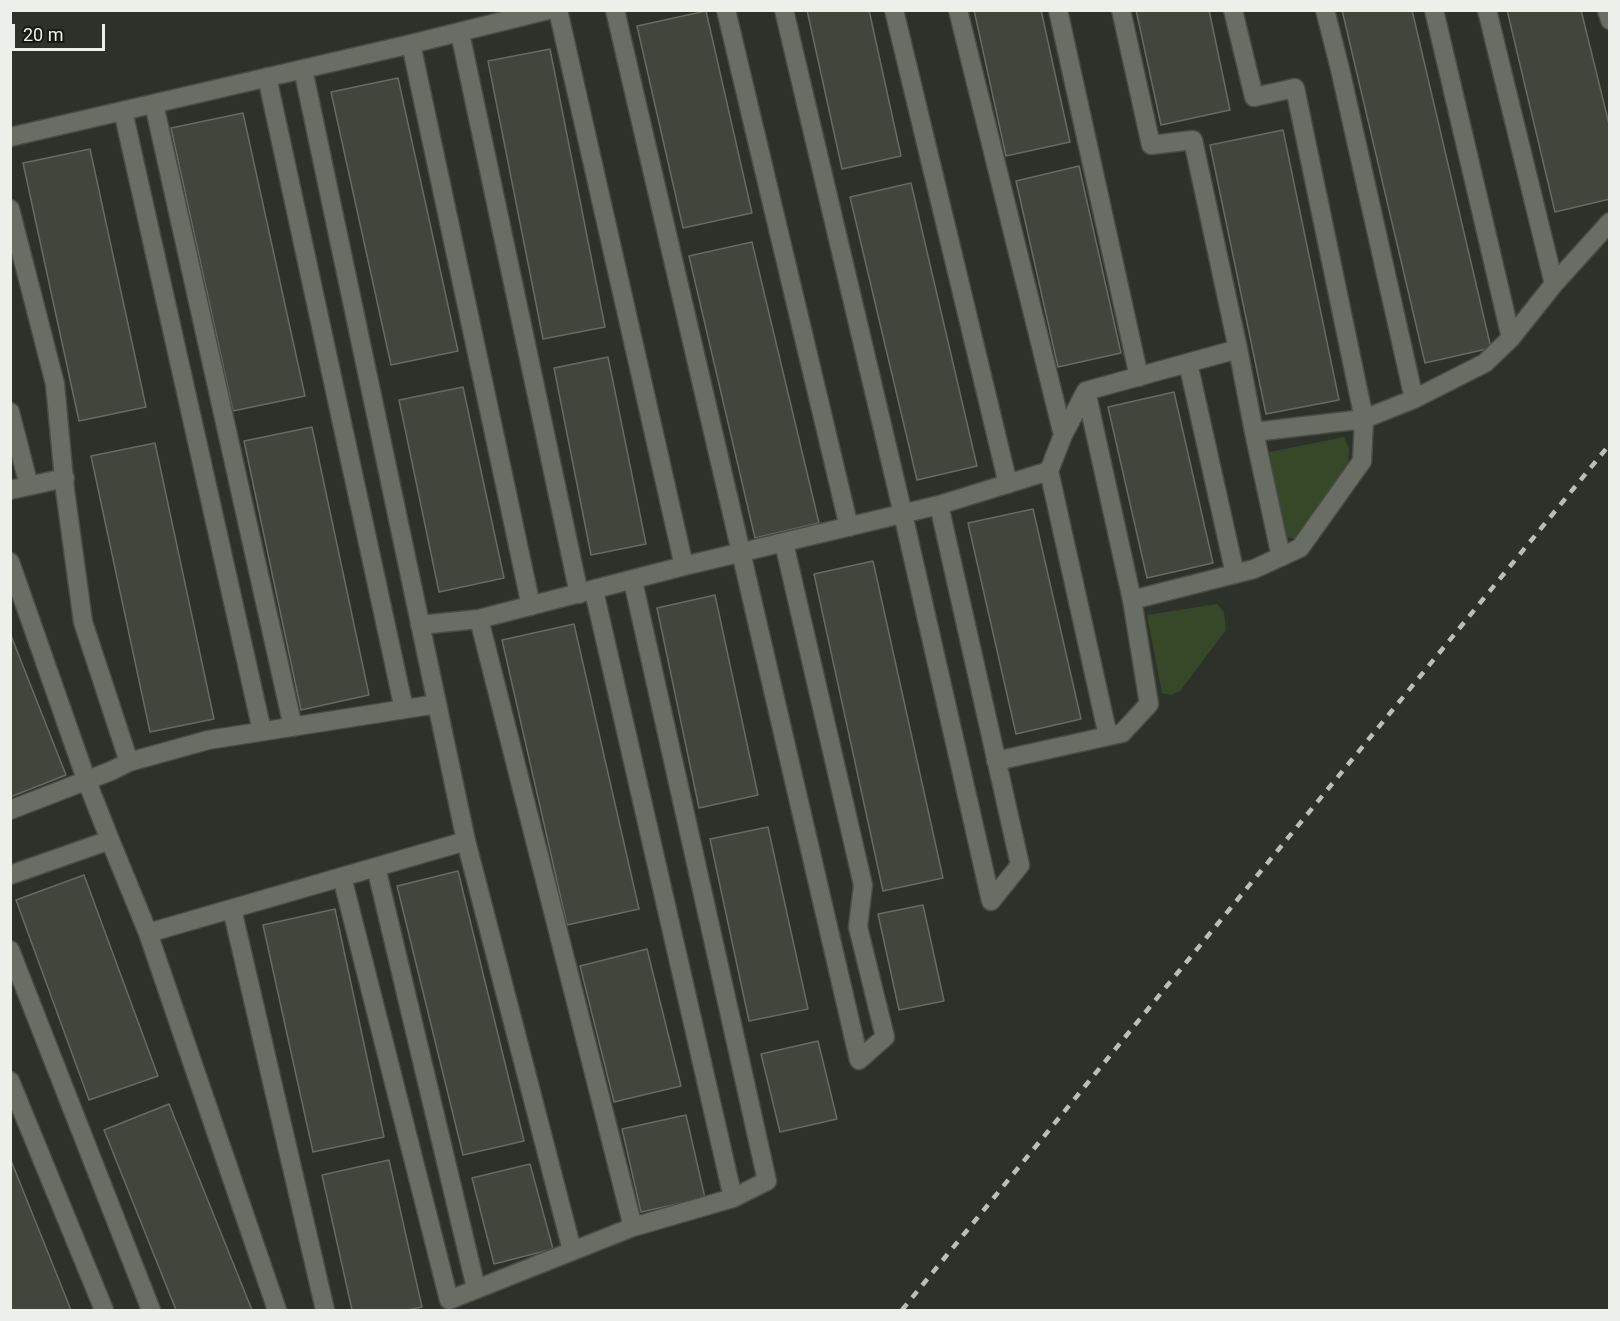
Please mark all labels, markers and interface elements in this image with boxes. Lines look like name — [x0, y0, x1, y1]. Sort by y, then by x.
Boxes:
scale bar — [15, 12, 108, 50]
text: 20 m — [23, 24, 63, 45]

